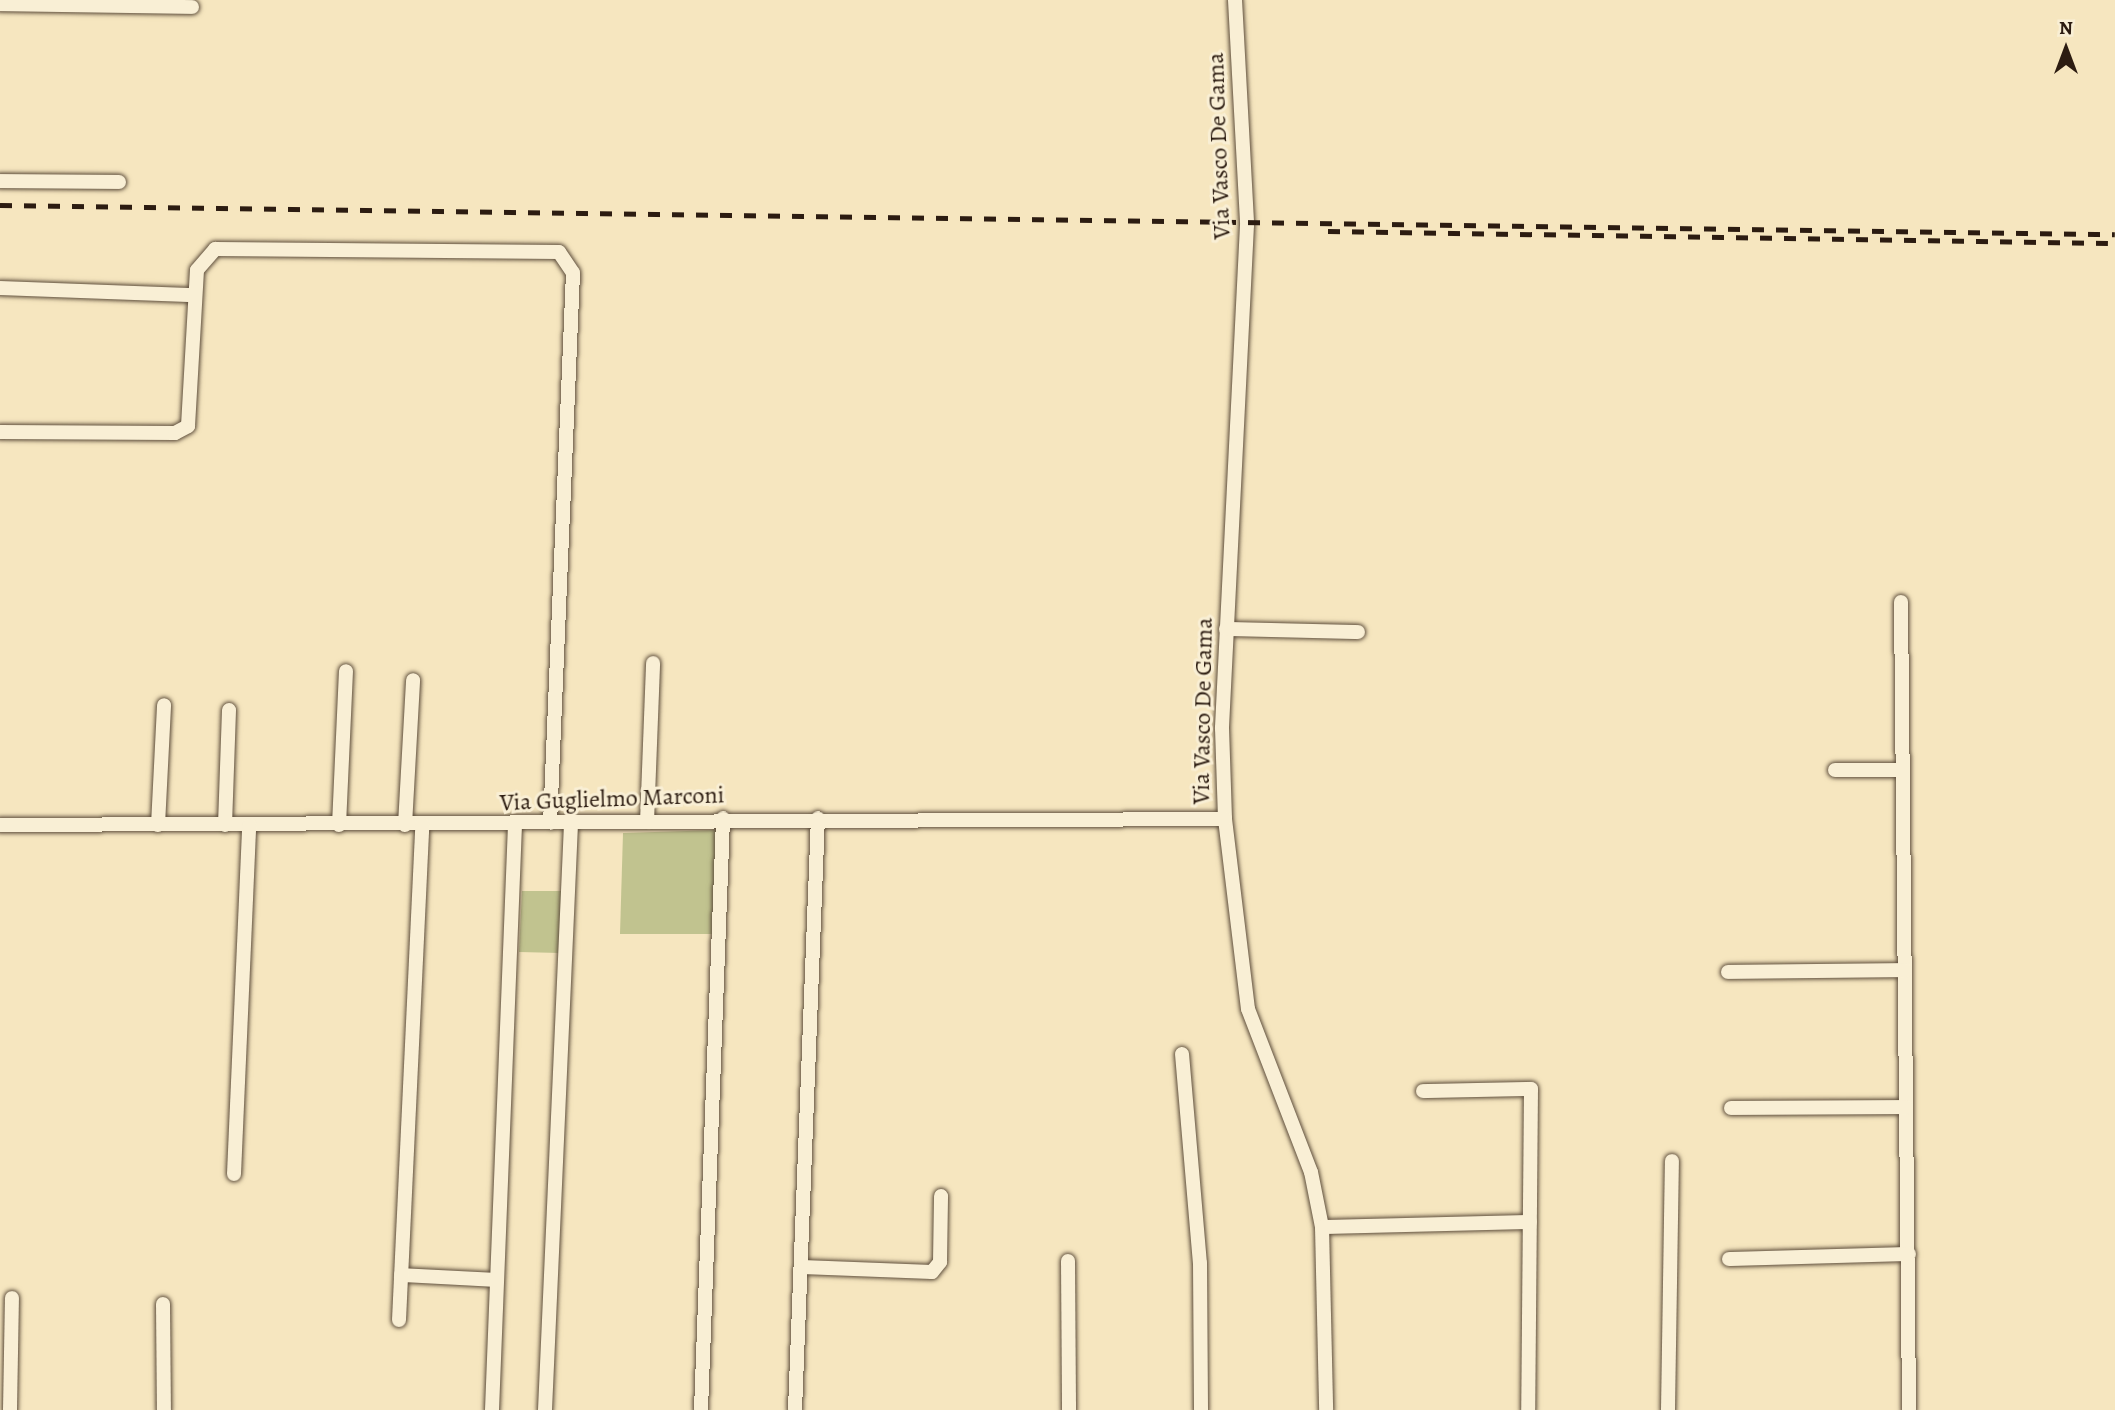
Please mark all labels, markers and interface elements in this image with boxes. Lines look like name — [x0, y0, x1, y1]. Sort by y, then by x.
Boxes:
north arrow — [2031, 14, 2101, 84]
text: N — [2059, 15, 2073, 41]
street label: Via Vasco De Gama — [1201, 52, 1237, 240]
street label: Via Vasco De Gama — [1187, 617, 1219, 805]
street label: Via Guglielmo Marconi — [499, 781, 725, 817]

